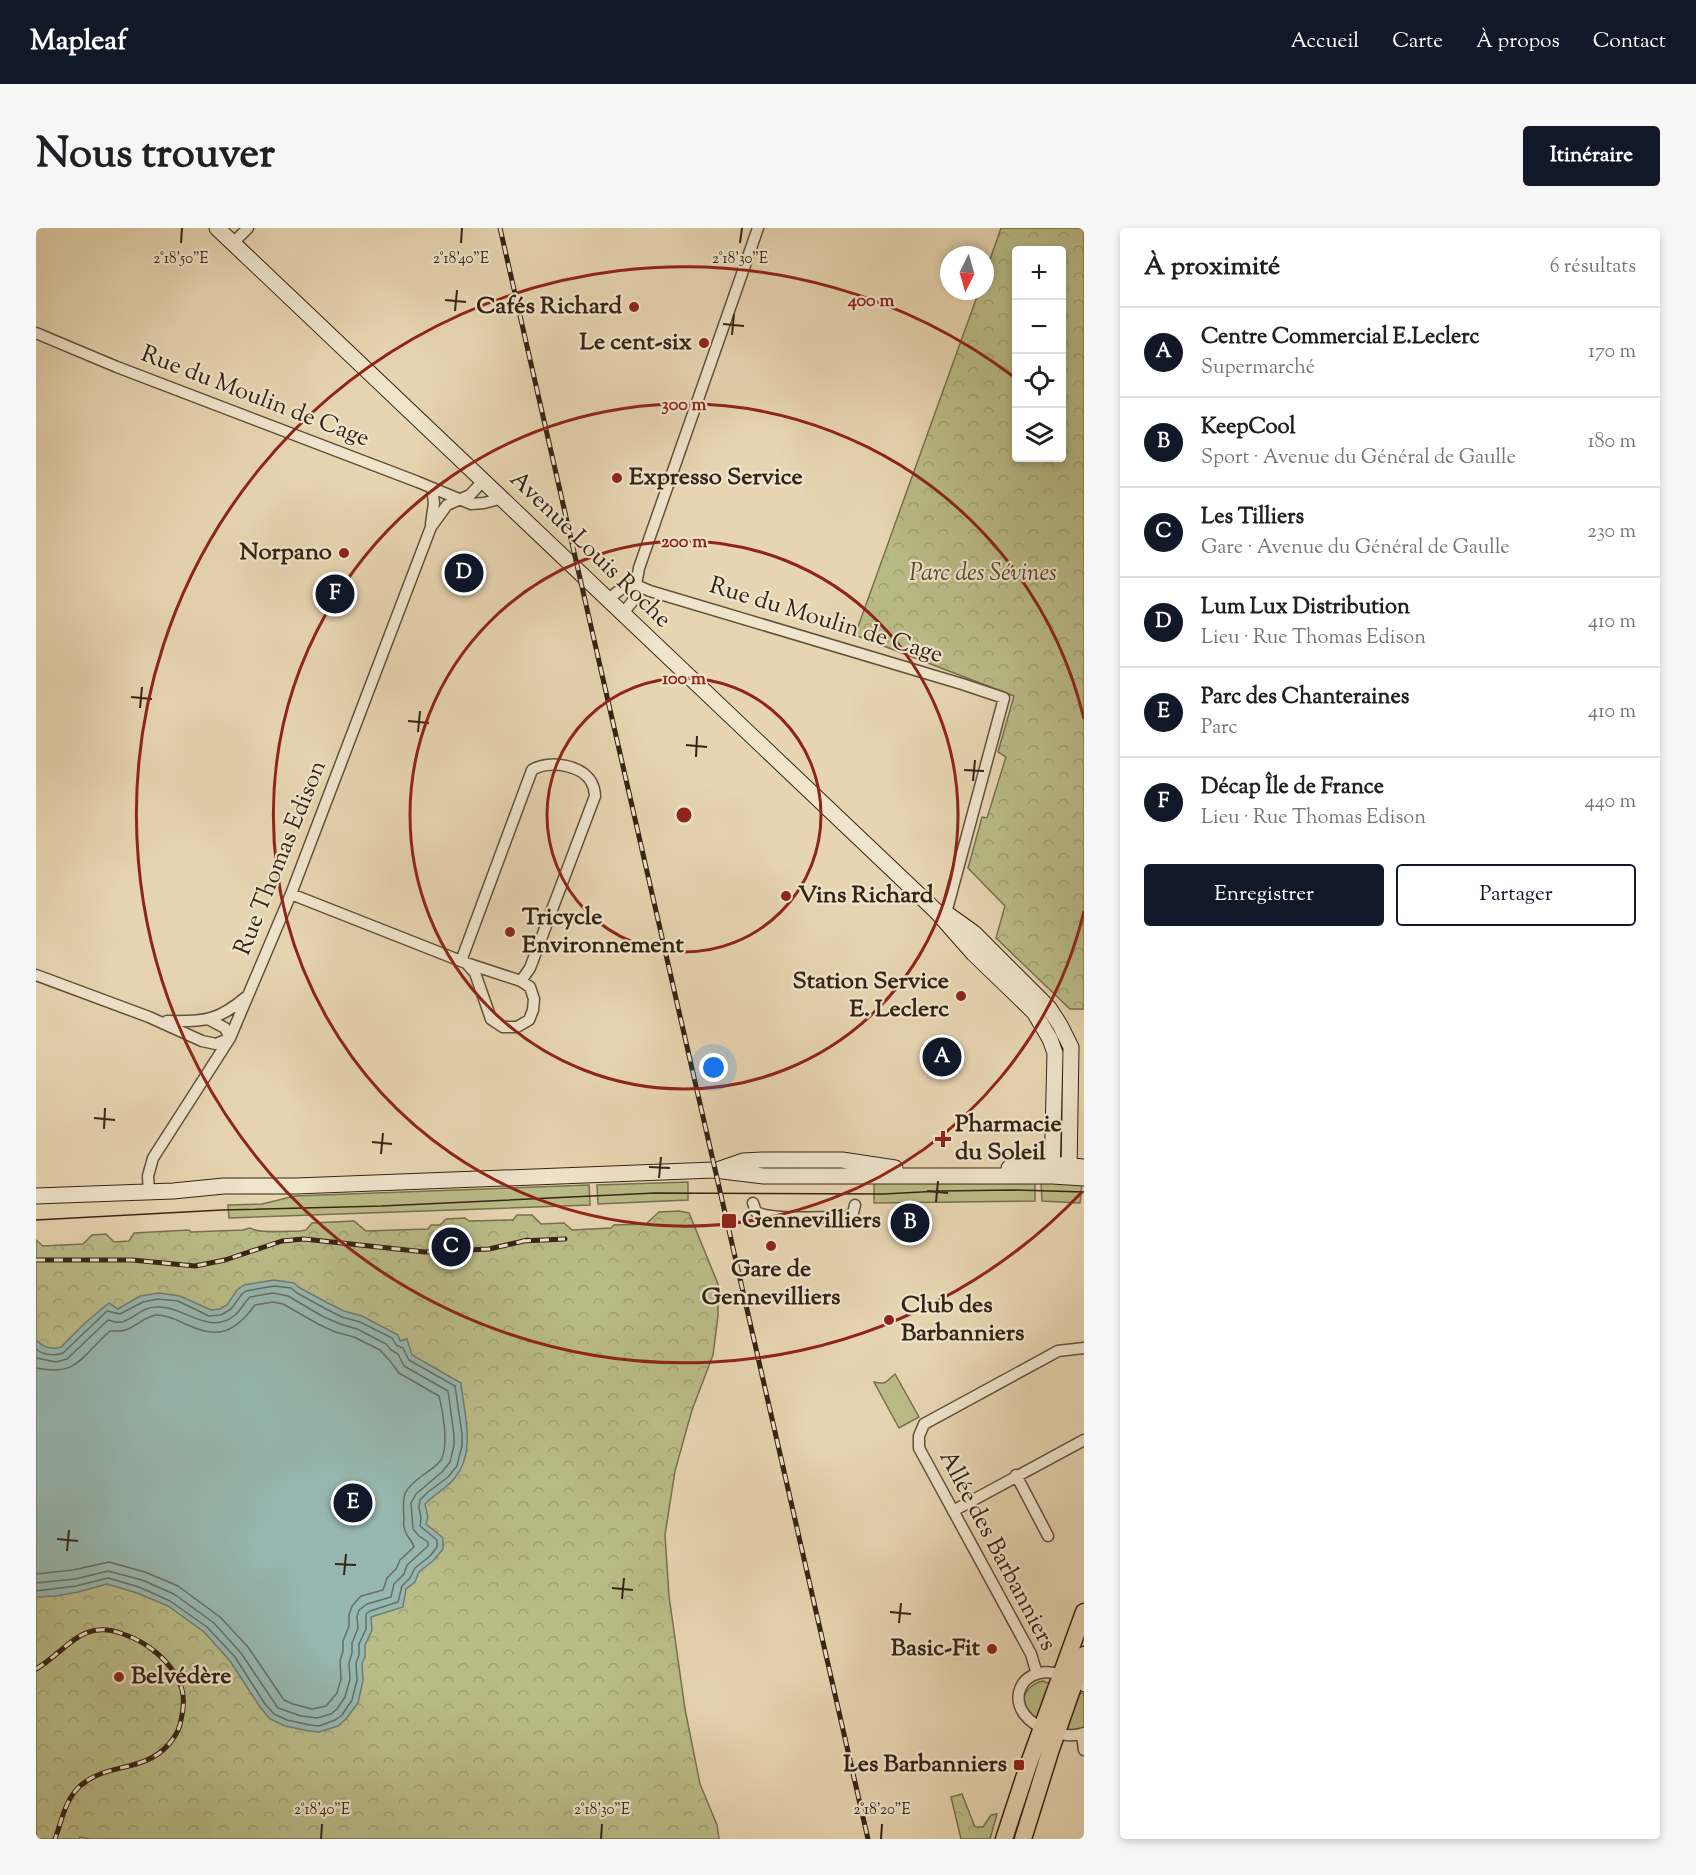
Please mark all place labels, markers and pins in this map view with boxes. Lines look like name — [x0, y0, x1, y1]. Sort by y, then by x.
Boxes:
place label: Cafés Richard — [476, 290, 622, 324]
marker: Cafés Richard — [627, 300, 641, 314]
place label: Le cent-six — [579, 326, 692, 360]
marker: Le cent-six — [697, 336, 711, 350]
place label: Expresso Service — [629, 461, 803, 495]
marker: Expresso Service — [610, 471, 624, 485]
place label: Norpano — [240, 536, 332, 570]
marker: Norpano — [337, 546, 351, 560]
pin: D — [444, 550, 484, 596]
pin: F — [316, 572, 354, 616]
centre of rings — [674, 805, 694, 825]
place label: Vins Richard — [798, 879, 934, 913]
marker: Vins Richard — [779, 889, 793, 903]
place label: Tricycle Environnement — [522, 901, 684, 963]
marker: Tricycle Environnement — [503, 925, 517, 939]
place label: Station Service E. Leclerc — [793, 965, 949, 1027]
marker: Station Service E. Leclerc — [954, 989, 968, 1003]
pin: A — [922, 1034, 962, 1080]
place label: Pharmacie du Soleil — [955, 1108, 1062, 1170]
marker: Pharmacie du Soleil — [936, 1132, 950, 1146]
pin: B — [890, 1200, 930, 1246]
place label: Gennevilliers — [742, 1204, 881, 1238]
marker: Gennevilliers — [720, 1212, 738, 1230]
pin: C — [432, 1224, 470, 1270]
marker: Gare de Gennevilliers — [764, 1239, 778, 1253]
place label: Gare de Gennevilliers — [702, 1253, 840, 1315]
place label: Club des Barbanniers — [901, 1289, 1024, 1351]
marker: Club des Barbanniers — [882, 1313, 896, 1327]
pin: E — [334, 1480, 372, 1526]
place label: Basic-Fit — [891, 1632, 981, 1666]
marker: Basic-Fit — [985, 1642, 999, 1656]
place label: Belvédère — [131, 1660, 231, 1694]
marker: Belvédère — [112, 1670, 126, 1684]
place label: Les Barbanniers — [843, 1748, 1007, 1782]
marker: Les Barbanniers — [1012, 1758, 1026, 1772]

